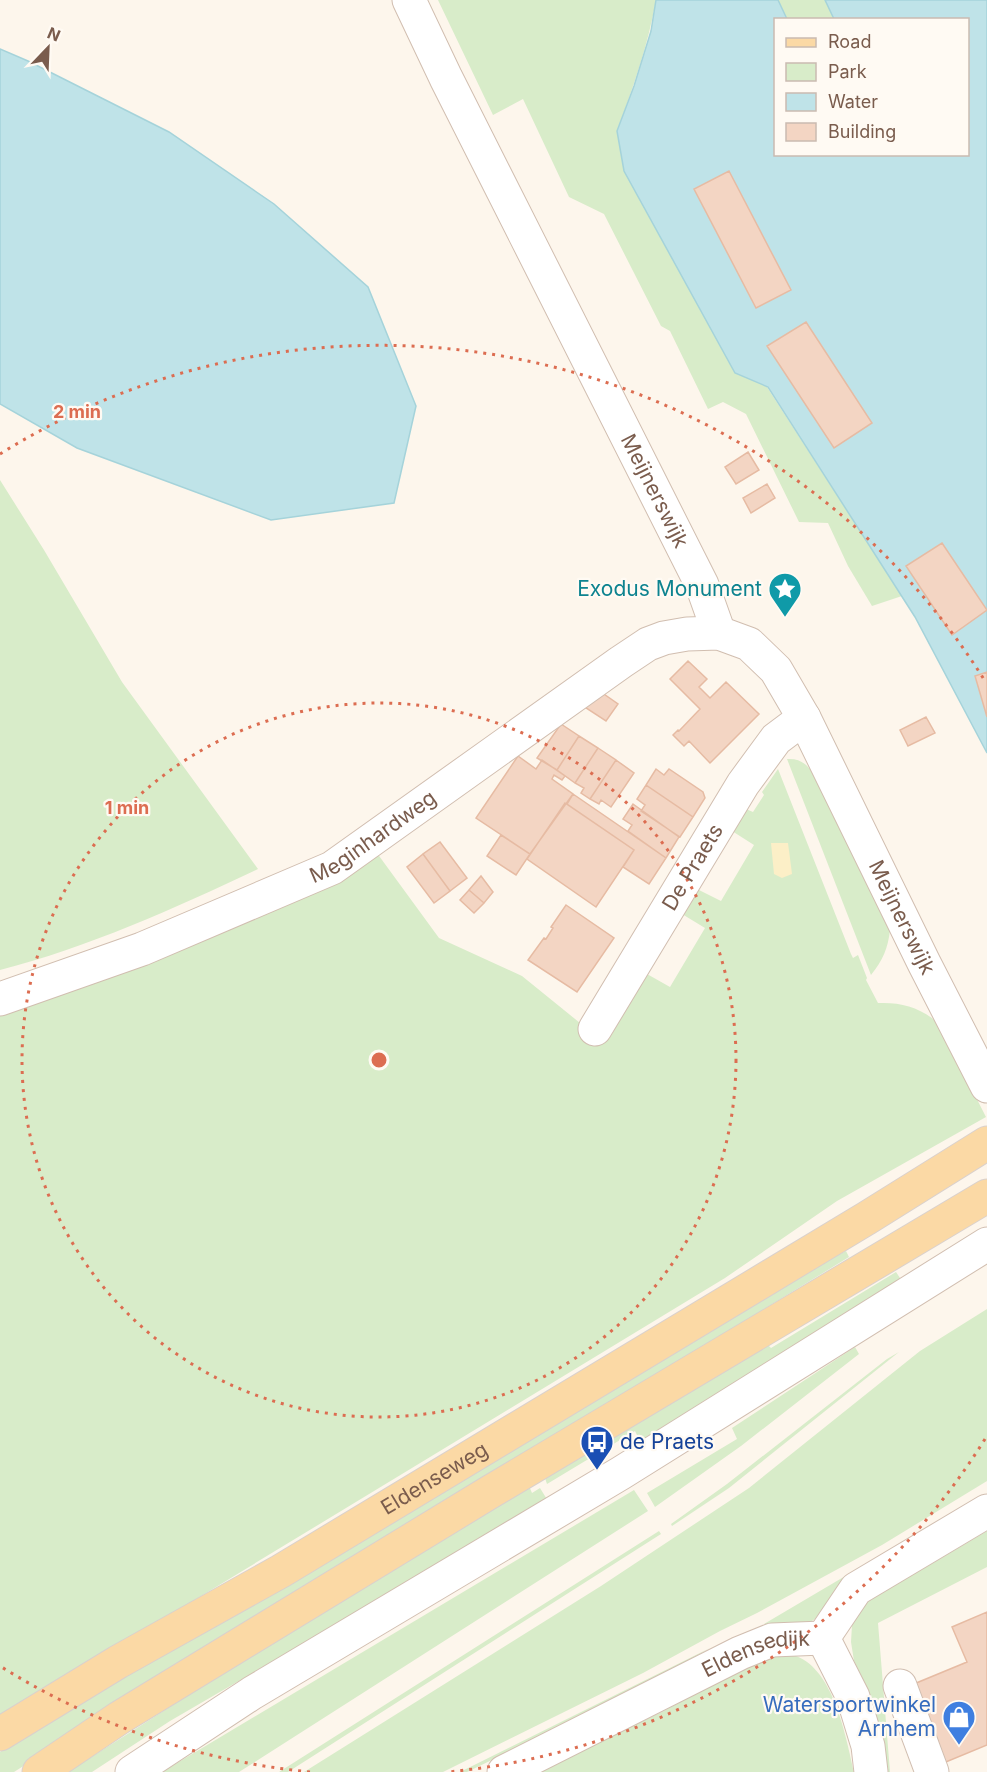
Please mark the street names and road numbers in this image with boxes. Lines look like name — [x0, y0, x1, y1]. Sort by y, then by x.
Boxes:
street label: Meijnerswijk — [616, 430, 694, 552]
street label: Meginhardweg — [306, 785, 441, 888]
street label: De Praets — [657, 819, 728, 915]
street label: Meijnerswijk — [864, 856, 941, 979]
street label: Eldenseweg — [376, 1436, 492, 1520]
street label: Eldensedijk — [698, 1626, 811, 1682]

